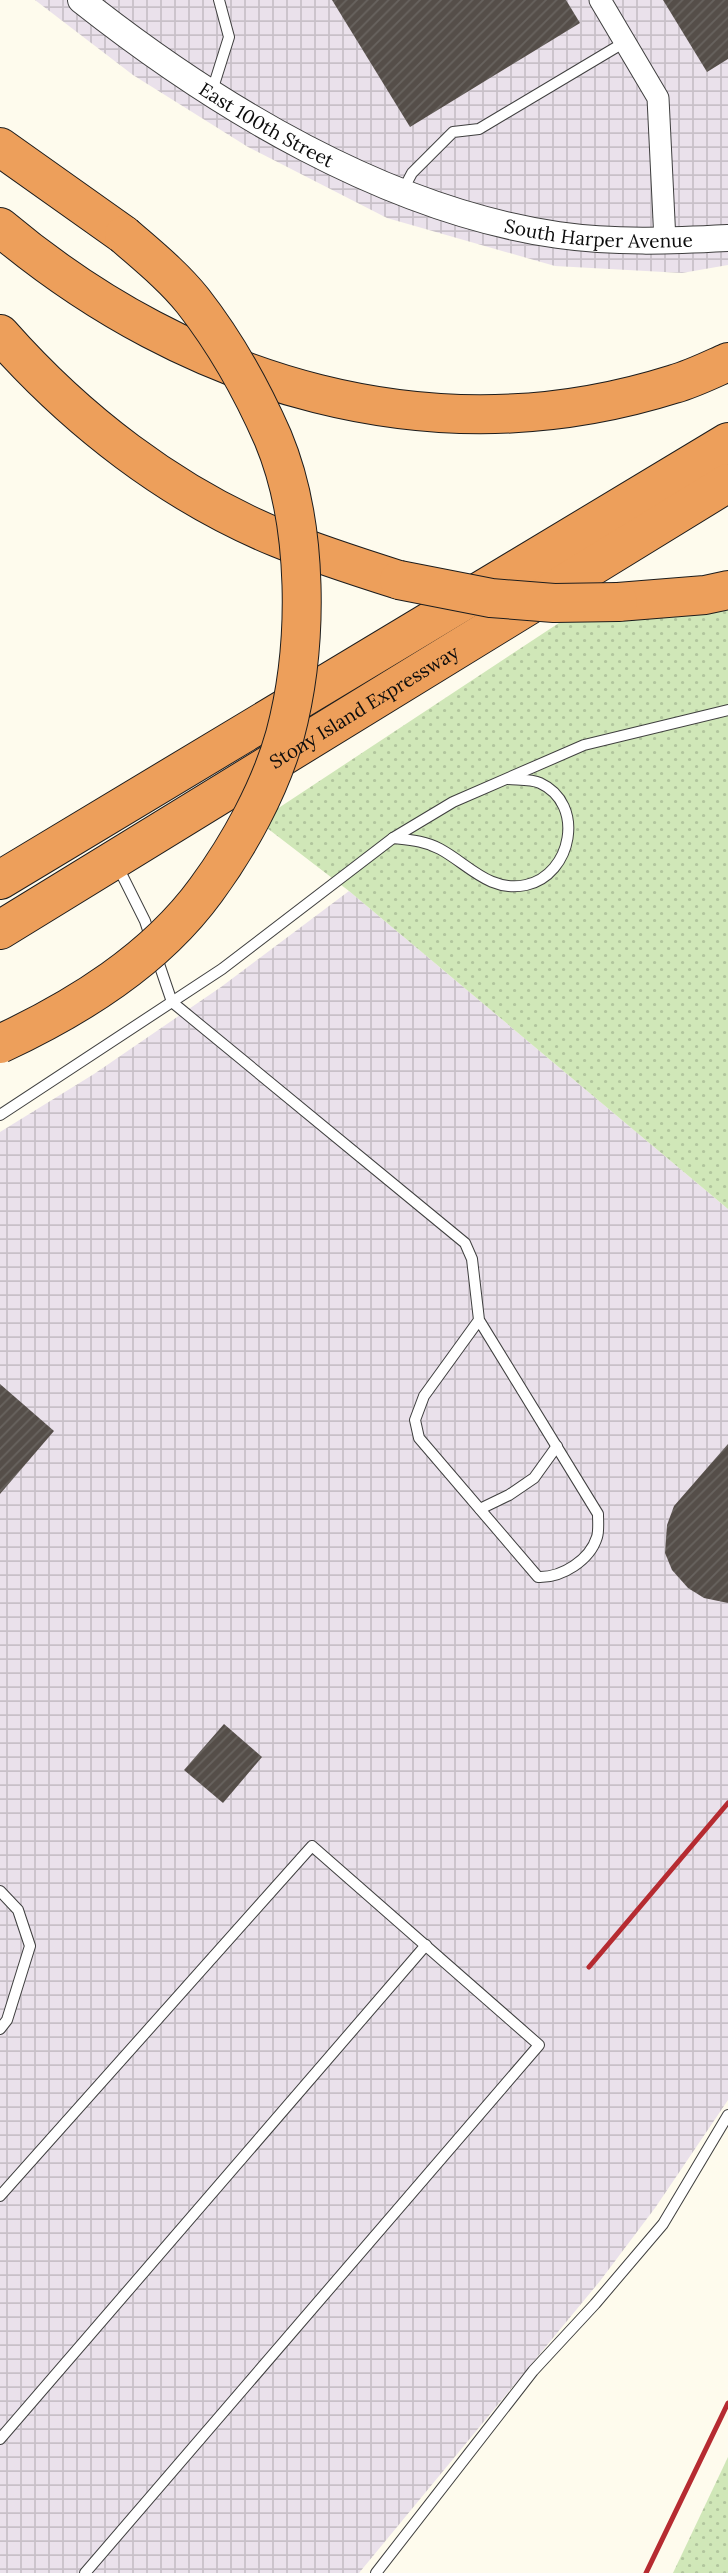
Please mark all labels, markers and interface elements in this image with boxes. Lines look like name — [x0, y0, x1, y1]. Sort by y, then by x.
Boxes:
street label: East 100th Street — [195, 77, 338, 173]
street label: South Harper Avenue — [502, 213, 693, 253]
street label: Stony Island Expressway — [265, 639, 463, 774]

